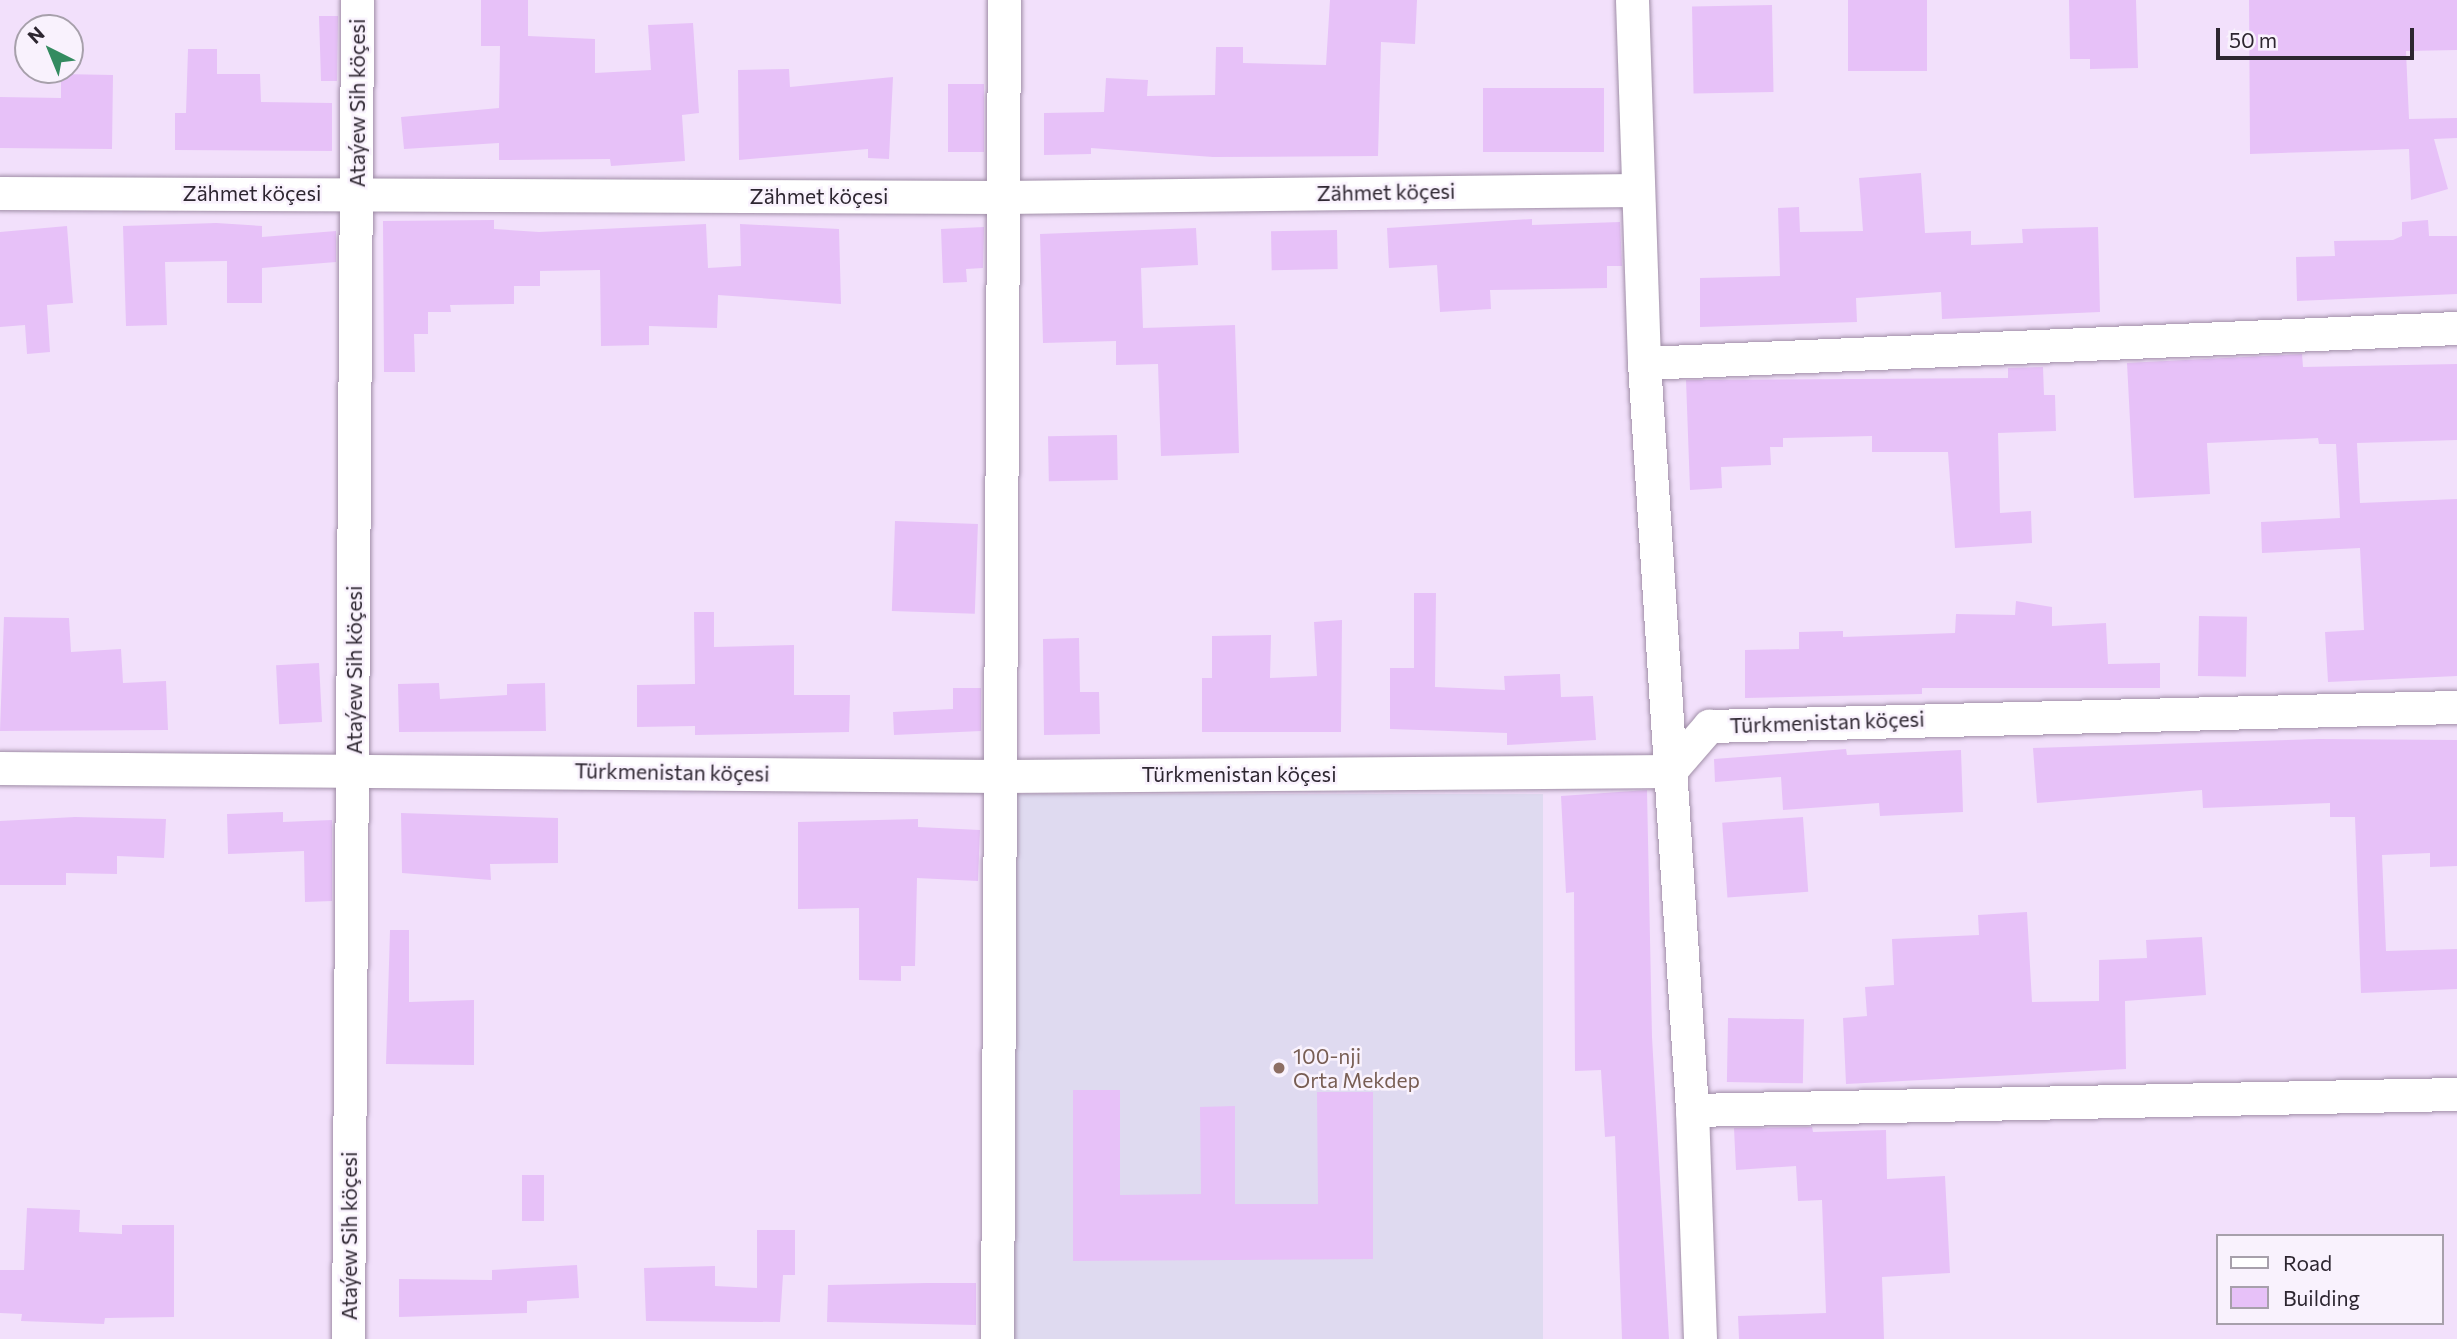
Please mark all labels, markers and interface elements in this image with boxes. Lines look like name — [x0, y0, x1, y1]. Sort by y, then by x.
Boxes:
north arrow — [14, 14, 84, 84]
scale bar — [2219, 14, 2417, 58]
street label: Ataýew Sih köçesi — [344, 19, 370, 187]
text: N — [23, 21, 49, 48]
text: 50 m — [2229, 27, 2277, 52]
street label: Zähmet köçesi — [1316, 178, 1456, 206]
street label: Zähmet köçesi — [183, 180, 321, 206]
street label: Zähmet köçesi — [750, 183, 888, 209]
street label: Ataýew Sih köçesi — [341, 586, 367, 754]
street label: Türkmenistan köçesi — [1729, 706, 1925, 738]
street label: Türkmenistan köçesi — [574, 758, 770, 786]
street label: Türkmenistan köçesi — [1141, 761, 1337, 787]
place label: 100-nji Orta Mekdep — [1293, 1043, 1420, 1093]
marker: 100-nji Orta Mekdep — [1271, 1060, 1287, 1076]
street label: Ataýew Sih köçesi — [336, 1152, 362, 1320]
legend — [2216, 1234, 2443, 1325]
text: Road — [2283, 1250, 2332, 1275]
text: Building — [2283, 1285, 2360, 1310]

